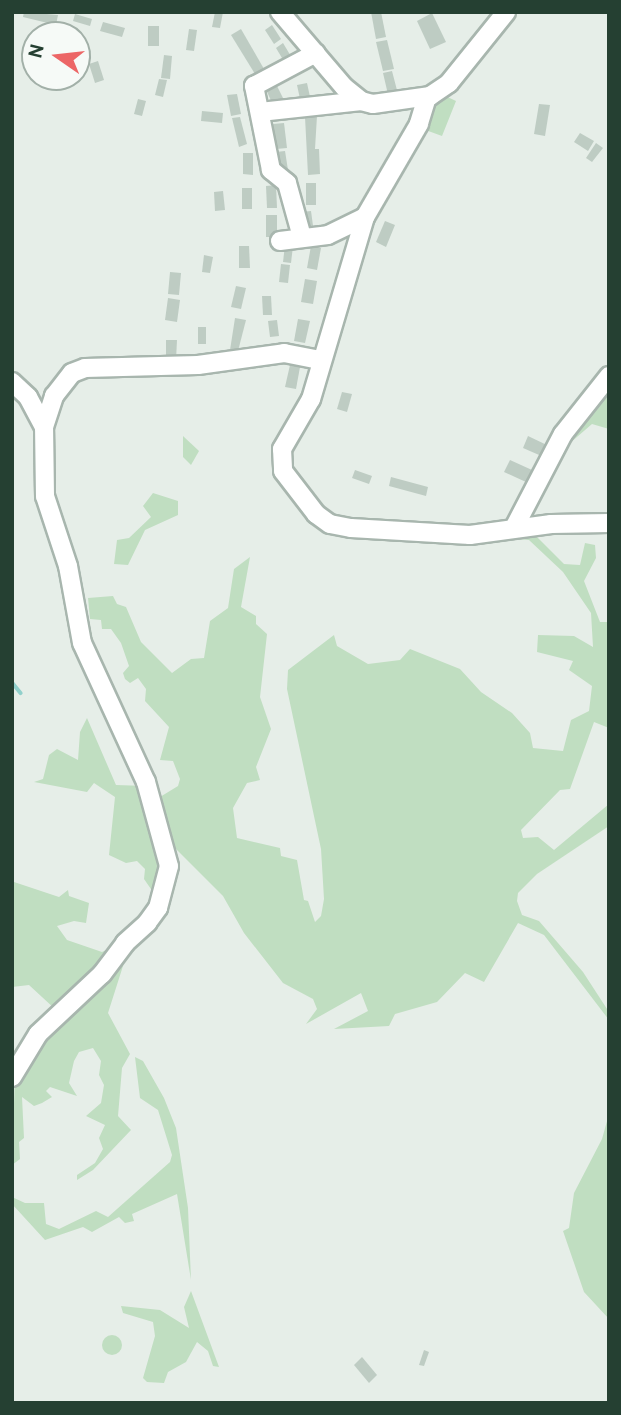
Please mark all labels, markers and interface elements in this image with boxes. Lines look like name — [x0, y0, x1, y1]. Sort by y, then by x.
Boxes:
north arrow — [21, 21, 91, 91]
text: N — [24, 42, 51, 61]

